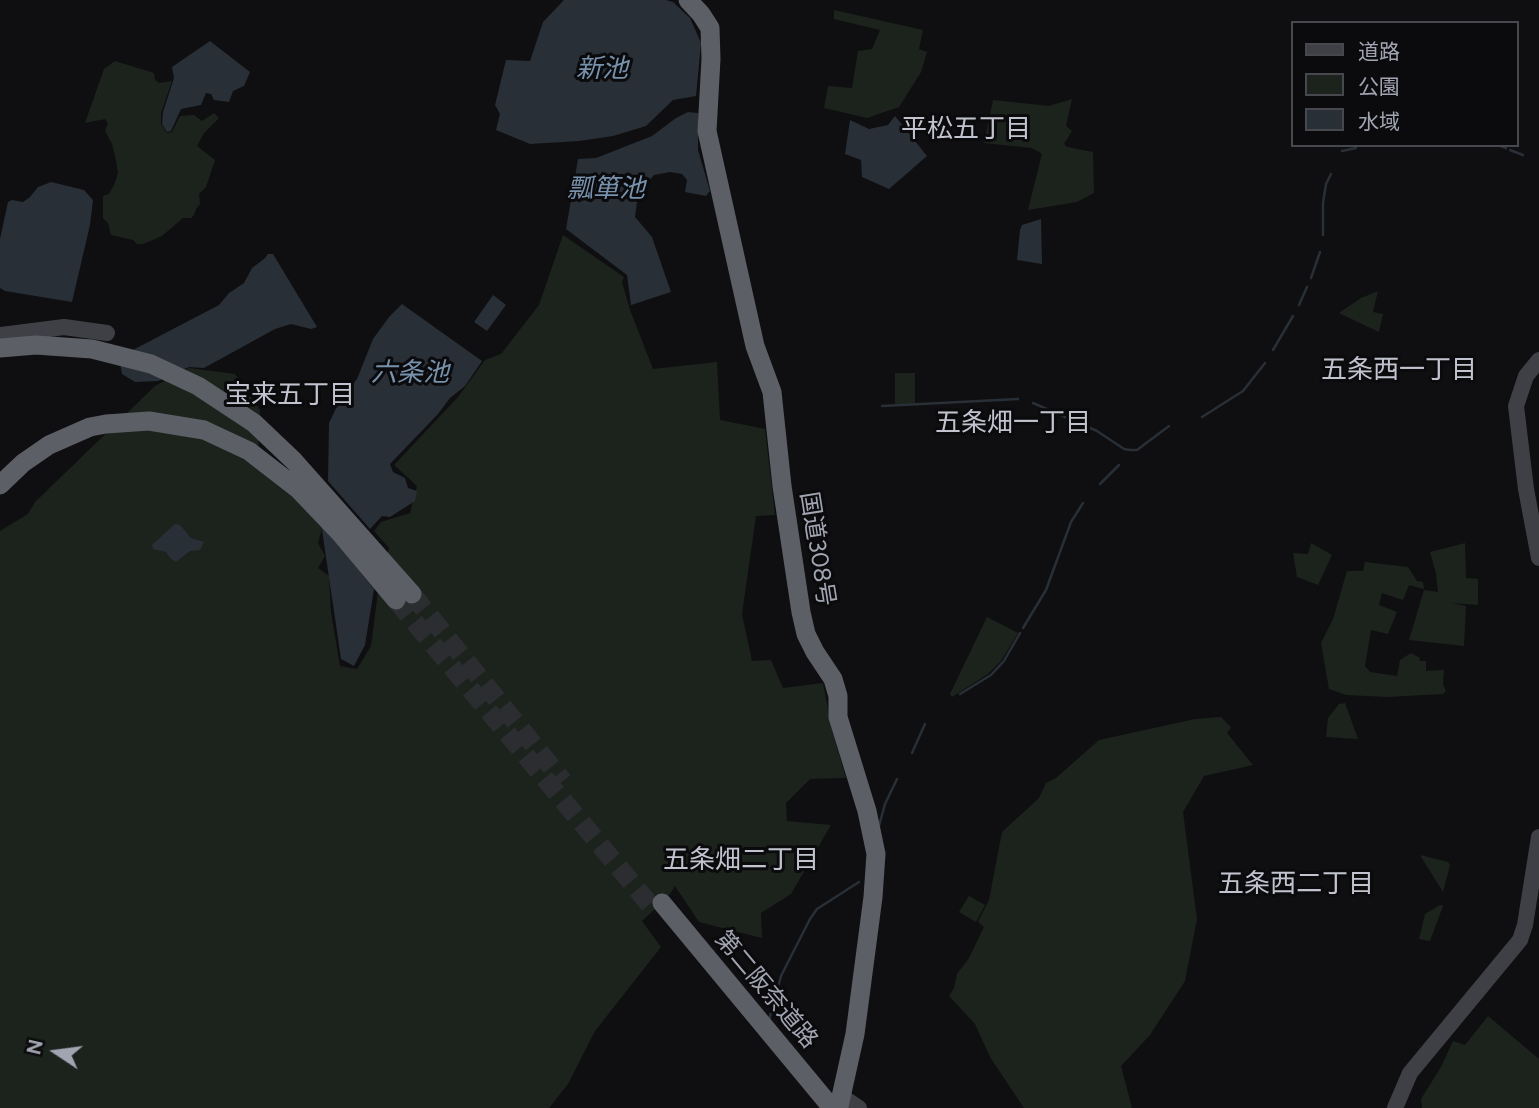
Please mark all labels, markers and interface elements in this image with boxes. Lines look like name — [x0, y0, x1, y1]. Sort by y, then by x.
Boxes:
legend — [1290, 21, 1518, 147]
text: 道路 — [1358, 39, 1400, 64]
water label: 新池 — [576, 53, 628, 85]
text: 公園 — [1358, 74, 1400, 99]
text: 水域 — [1358, 109, 1400, 134]
district label: 平松五丁目 — [901, 113, 1031, 145]
water label: 瓢箪池 — [567, 173, 645, 205]
district label: 五条西一丁目 — [1321, 354, 1477, 386]
water label: 六条池 — [371, 357, 449, 389]
district label: 宝来五丁目 — [225, 379, 355, 411]
district label: 五条畑一丁目 — [935, 407, 1091, 439]
street label: 国道308号 — [794, 490, 840, 608]
district label: 五条畑二丁目 — [663, 844, 819, 876]
district label: 五条西二丁目 — [1218, 868, 1374, 900]
street label: 第二阪奈道路 — [709, 926, 823, 1054]
north arrow — [21, 1017, 91, 1087]
text: N — [22, 1037, 48, 1057]

